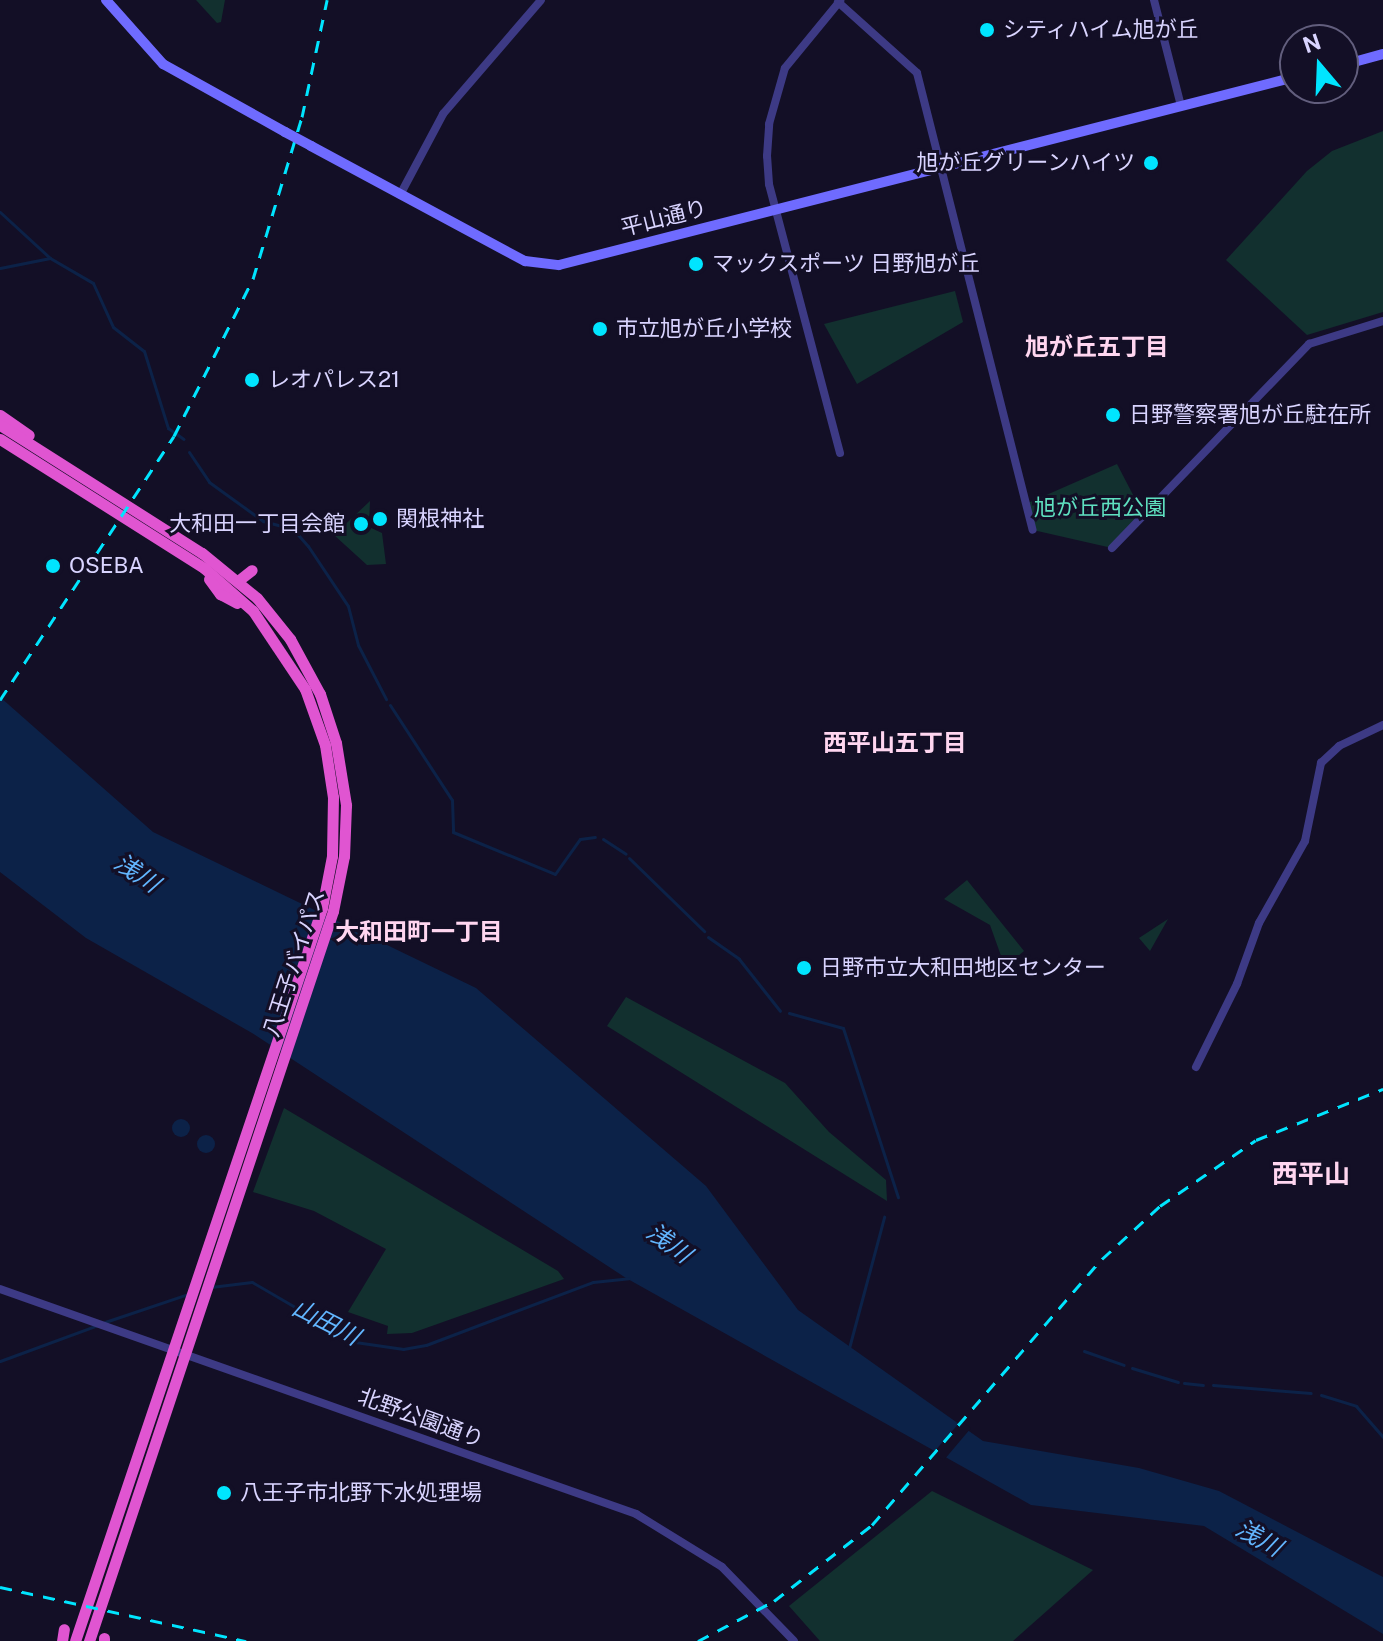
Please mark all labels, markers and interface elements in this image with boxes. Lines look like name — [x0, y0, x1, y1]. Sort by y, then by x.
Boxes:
place label: シティハイム旭が丘 — [1003, 17, 1201, 43]
marker: シティハイム旭が丘 — [978, 21, 996, 39]
north arrow — [1279, 24, 1359, 104]
text: N — [1299, 28, 1324, 58]
place label: 旭が丘グリーンハイツ — [915, 150, 1135, 176]
marker: 旭が丘グリーンハイツ — [1142, 154, 1160, 172]
street label: 平山通り — [618, 195, 710, 241]
place label: マックスポーツ 日野旭が丘 — [712, 251, 981, 277]
marker: マックスポーツ 日野旭が丘 — [687, 255, 705, 273]
place label: 市立旭が丘小学校 — [616, 316, 792, 342]
marker: 市立旭が丘小学校 — [591, 320, 609, 338]
district label: 旭が丘五丁目 — [1025, 333, 1169, 361]
place label: レオパレス21 — [268, 367, 400, 393]
marker: レオパレス21 — [243, 371, 261, 389]
place label: 日野警察署旭が丘駐在所 — [1129, 402, 1371, 428]
marker: 日野警察署旭が丘駐在所 — [1104, 406, 1122, 424]
park label: 旭が丘西公園 — [1034, 495, 1166, 521]
place label: 関根神社 — [396, 506, 484, 532]
marker: 関根神社 — [371, 510, 389, 528]
place label: 大和田一丁目会館 — [169, 511, 345, 537]
marker: 大和田一丁目会館 — [352, 515, 370, 533]
place label: OSEBA — [69, 553, 144, 579]
marker: OSEBA — [44, 557, 62, 575]
district label: 西平山五丁目 — [823, 729, 967, 757]
water label: 浅川 — [109, 848, 165, 898]
street label: 八王子バイパス — [258, 886, 330, 1040]
district label: 大和田町一丁目 — [335, 918, 503, 946]
place label: 日野市立大和田地区センター — [820, 955, 1106, 981]
marker: 日野市立大和田地区センター — [795, 959, 813, 977]
district label: 西平山 — [1272, 1158, 1350, 1190]
water label: 浅川 — [641, 1217, 697, 1269]
water label: 山田川 — [287, 1293, 365, 1351]
street label: 北野公園通り — [354, 1383, 488, 1453]
place label: 八王子市北野下水処理場 — [240, 1480, 482, 1506]
marker: 八王子市北野下水処理場 — [215, 1484, 233, 1502]
water label: 浅川 — [1231, 1514, 1287, 1562]

